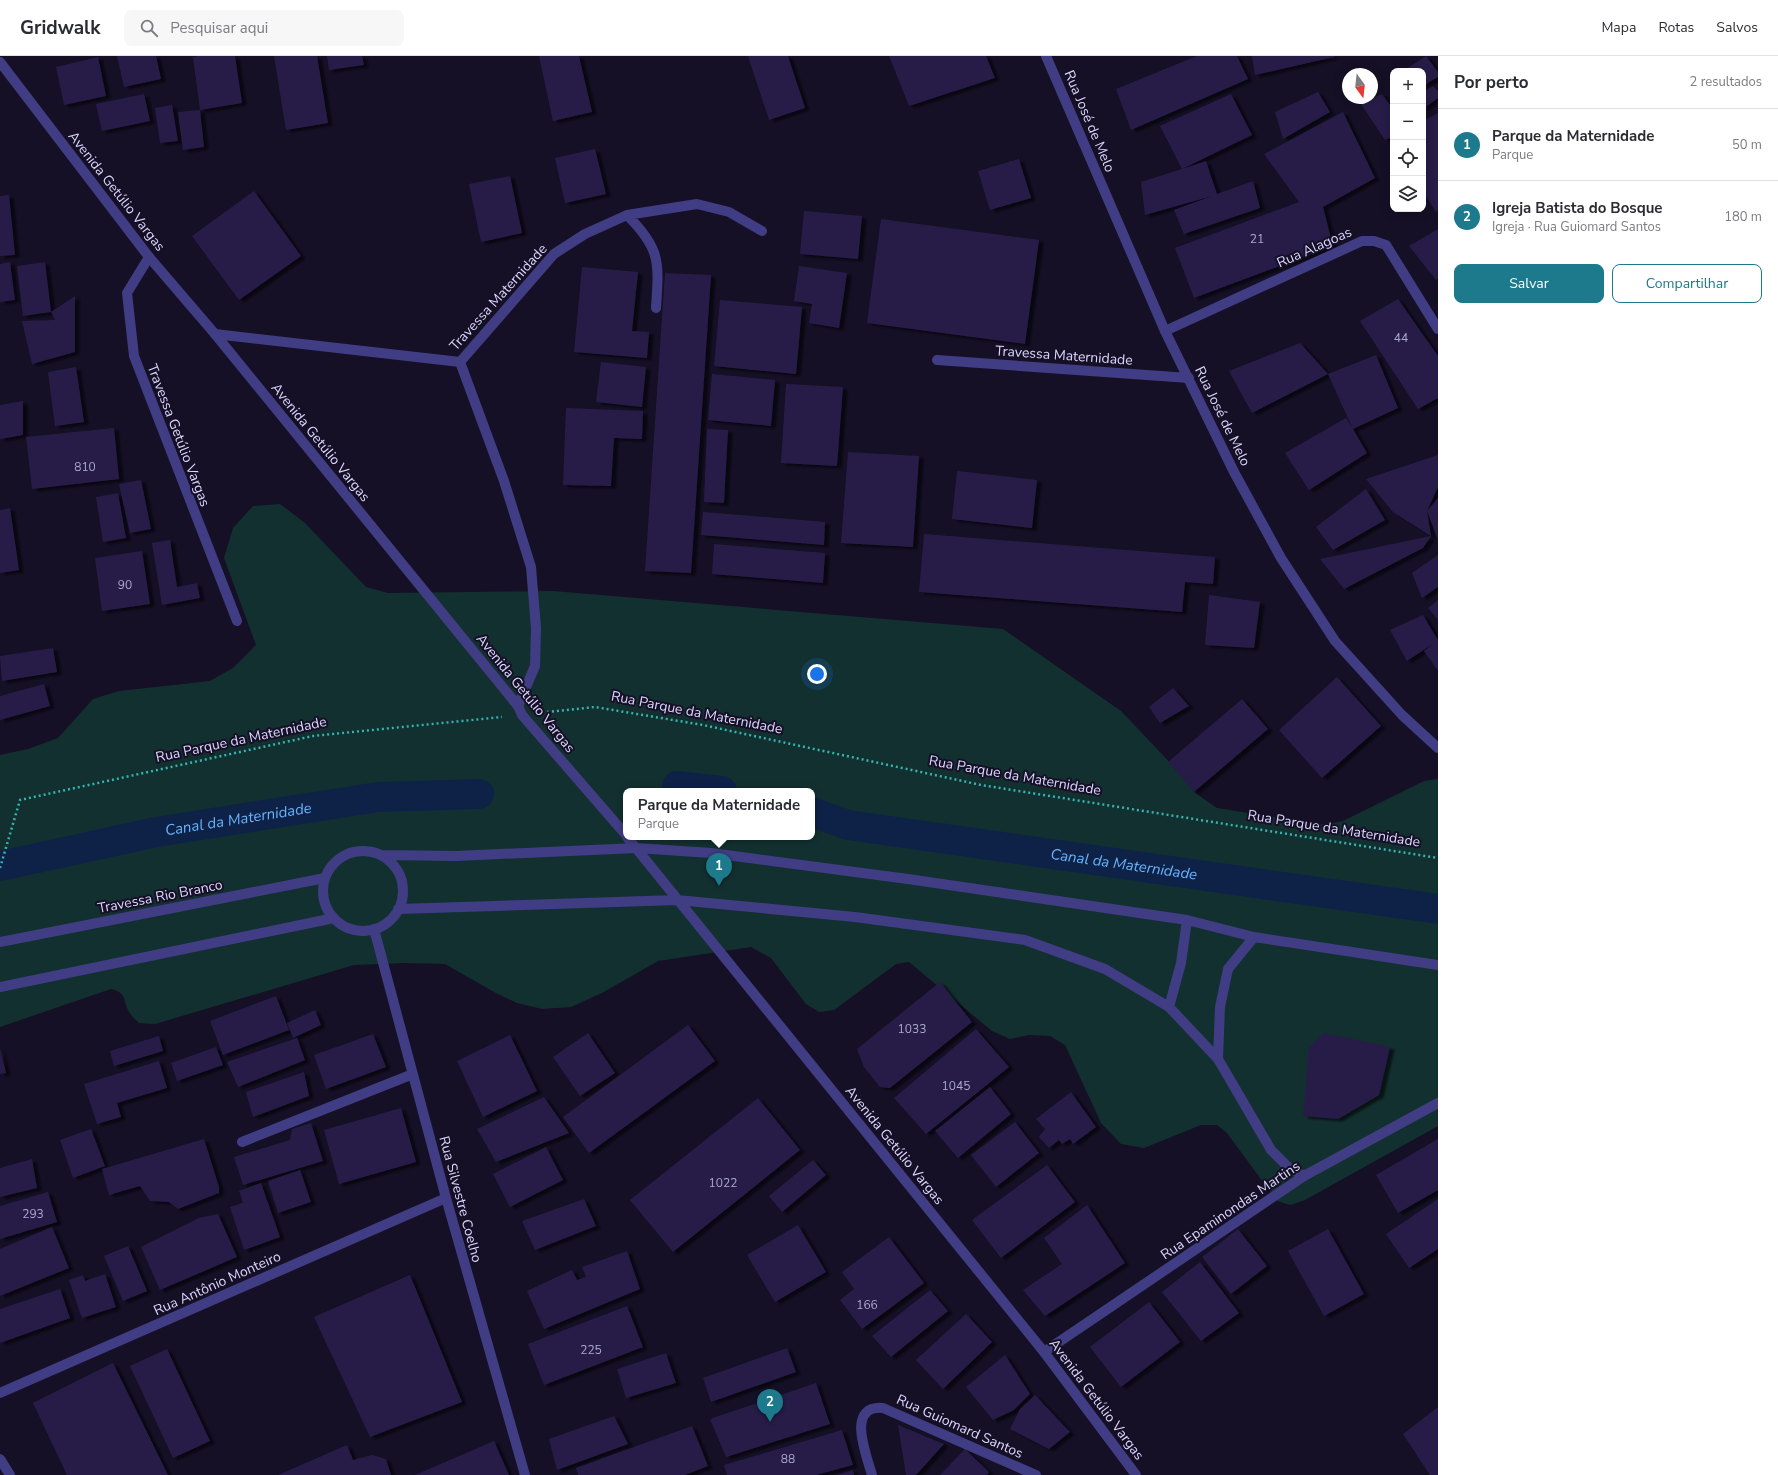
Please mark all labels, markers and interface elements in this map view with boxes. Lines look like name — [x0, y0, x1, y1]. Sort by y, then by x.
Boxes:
search box — [124, 10, 404, 46]
text: Gridwalk — [20, 15, 100, 41]
icon: search — [138, 17, 160, 39]
text: Pesquisar aqui — [170, 18, 268, 38]
text: Mapa — [1601, 18, 1636, 37]
text: Rotas — [1658, 18, 1694, 37]
text: Salvos — [1716, 18, 1758, 37]
street label: Rua José de Melo — [1060, 67, 1120, 175]
north arrow — [1342, 68, 1378, 104]
map controls — [1390, 68, 1426, 212]
button: + — [1390, 68, 1426, 104]
text: Por perto — [1454, 71, 1529, 94]
text: 2 resultados — [1690, 73, 1762, 91]
button: − — [1390, 104, 1426, 140]
text: Parque da Maternidade — [1492, 126, 1654, 146]
street label: Avenida Getúlio Vargas — [64, 127, 170, 255]
text: 1 — [1463, 136, 1471, 154]
text: 50 m — [1732, 136, 1762, 154]
button: locate — [1390, 140, 1426, 176]
text: Parque — [1492, 146, 1533, 164]
button: layers — [1390, 176, 1426, 212]
text: Igreja Batista do Bosque — [1492, 198, 1662, 218]
text: 2 — [1463, 208, 1471, 226]
text: 180 m — [1724, 208, 1762, 226]
text: Igreja · Rua Guiomard Santos — [1492, 218, 1661, 236]
street label: Rua Alagoas — [1274, 222, 1355, 272]
house number: 21 — [1250, 231, 1264, 247]
street label: Travessa Maternidade — [445, 240, 552, 355]
button: Salvar — [1454, 264, 1604, 303]
button: Compartilhar — [1612, 264, 1762, 303]
house number: 44 — [1394, 330, 1408, 346]
street label: Travessa Maternidade — [995, 341, 1133, 370]
street label: Travessa Getúlio Vargas — [143, 361, 215, 509]
street label: Rua José de Melo — [1190, 363, 1255, 469]
street label: Avenida Getúlio Vargas — [267, 379, 375, 506]
house number: 810 — [74, 459, 96, 475]
house number: 90 — [118, 577, 132, 593]
street label: Avenida Getúlio Vargas — [472, 630, 580, 757]
your location — [807, 664, 827, 684]
street label: Rua Parque da Maternidade — [609, 687, 784, 738]
street label: Rua Parque da Maternidade — [154, 712, 328, 767]
street label: Rua Parque da Maternidade — [927, 751, 1102, 800]
popup — [623, 788, 815, 840]
text: Parque da Maternidade — [638, 795, 800, 815]
water label: Canal da Maternidade — [164, 798, 313, 840]
street label: Rua Parque da Maternidade — [1246, 805, 1422, 852]
text: Parque — [638, 815, 679, 833]
water label: Canal da Maternidade — [1049, 844, 1199, 885]
pin: 1 — [706, 853, 732, 886]
street label: Travessa Rio Branco — [96, 875, 224, 918]
house number: 1033 — [898, 1021, 926, 1037]
house number: 1045 — [942, 1078, 970, 1094]
street label: Avenida Getúlio Vargas — [841, 1082, 949, 1209]
street label: Rua Silvestre Coelho — [434, 1134, 487, 1265]
street label: Rua Epaminondas Martins — [1157, 1156, 1304, 1264]
house number: 1022 — [709, 1175, 737, 1191]
house number: 293 — [22, 1206, 44, 1222]
street label: Rua Antônio Monteiro — [151, 1247, 284, 1320]
house number: 166 — [856, 1297, 878, 1313]
street label: Avenida Getúlio Vargas — [1045, 1335, 1149, 1464]
house number: 225 — [580, 1342, 602, 1358]
pin: 2 — [757, 1389, 783, 1422]
street label: Rua Guiomard Santos — [893, 1390, 1026, 1463]
house number: 88 — [781, 1451, 795, 1467]

